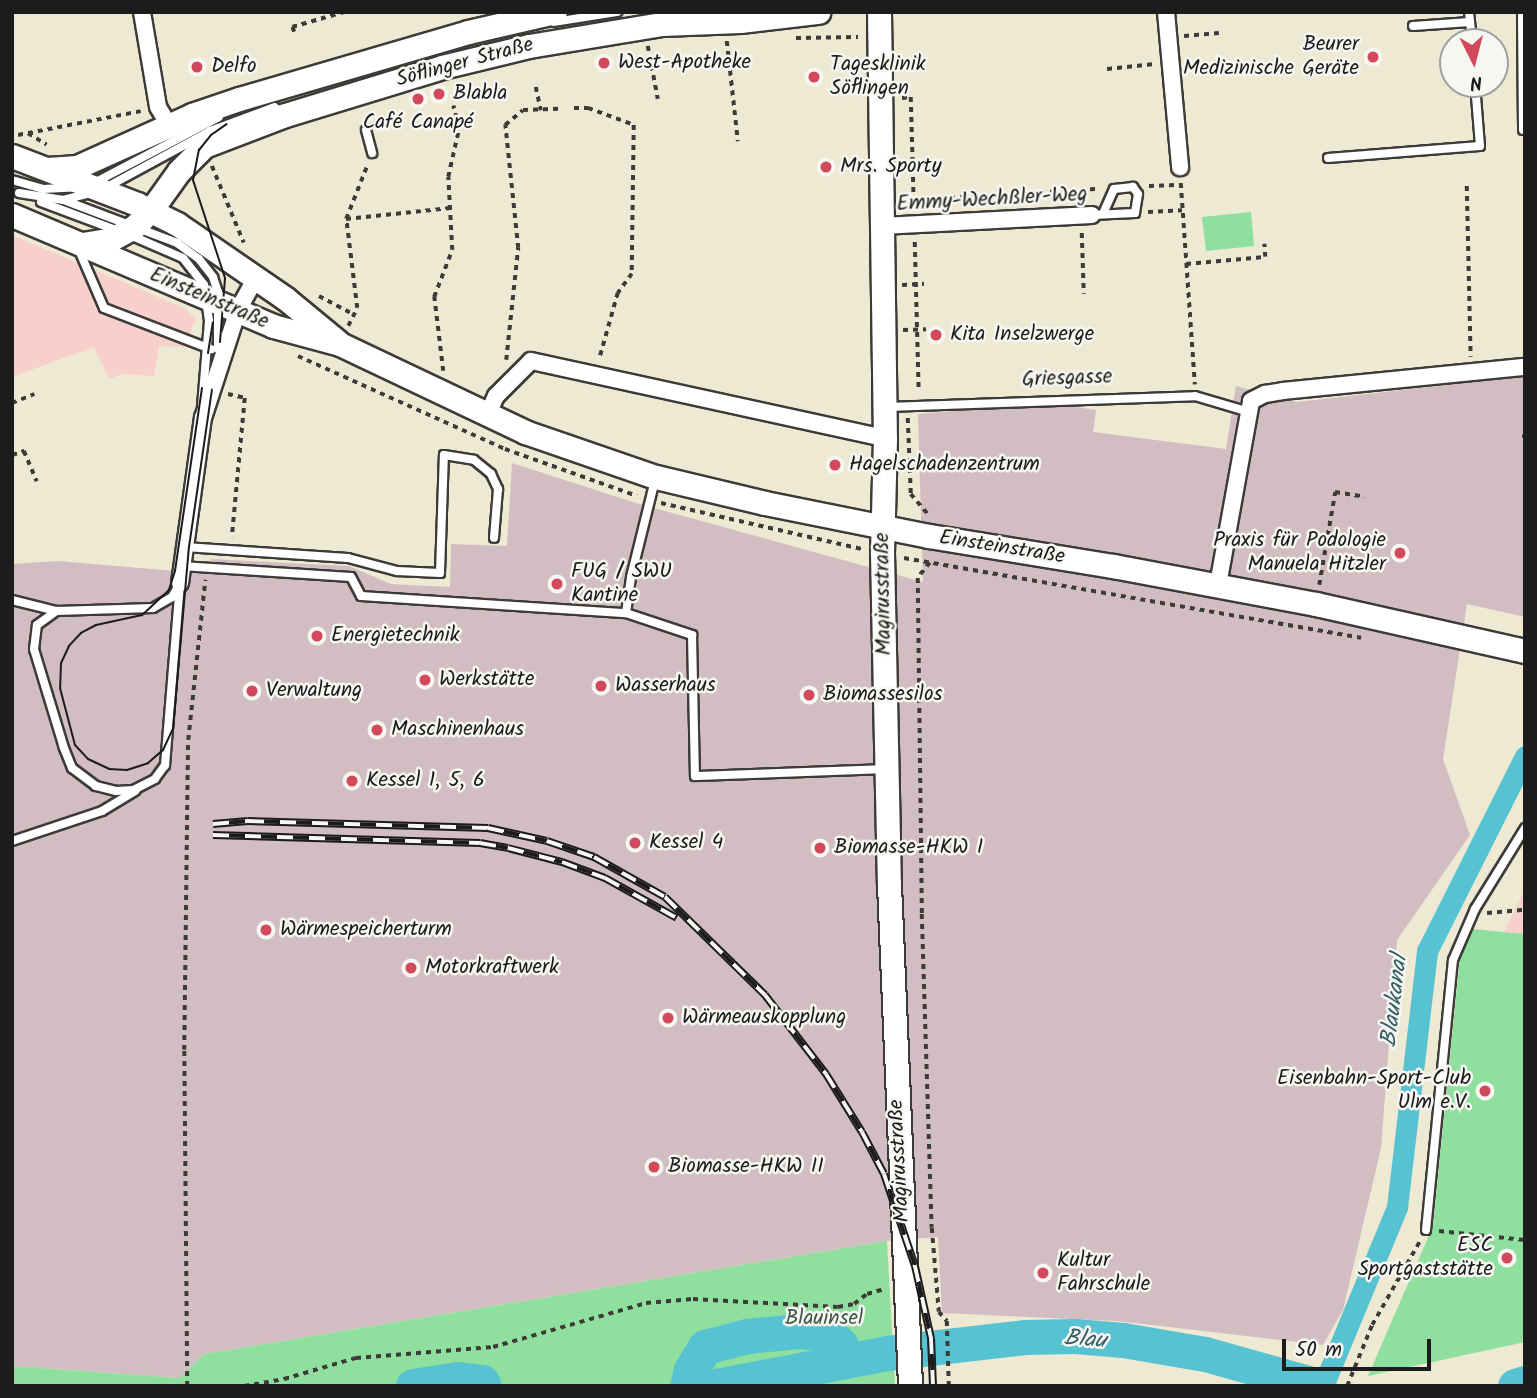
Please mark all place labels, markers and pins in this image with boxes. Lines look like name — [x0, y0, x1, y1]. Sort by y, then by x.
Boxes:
place label: Beurer Medizinische Geräte — [1183, 32, 1359, 82]
marker: Beurer Medizinische Geräte — [1365, 49, 1381, 65]
place label: West-Apotheke — [618, 50, 751, 76]
place label: Tagesklinik Söflingen — [830, 52, 925, 102]
place label: Delfo — [211, 54, 257, 80]
marker: West-Apotheke — [596, 55, 612, 71]
marker: Delfo — [189, 59, 205, 75]
marker: Tagesklinik Söflingen — [804, 67, 824, 87]
place label: Blabla — [453, 81, 507, 107]
marker: Blabla — [431, 86, 447, 102]
marker: Café Canapé — [410, 91, 426, 107]
place label: Café Canapé — [363, 110, 473, 136]
place label: Mrs. Sporty — [840, 154, 941, 180]
marker: Mrs. Sporty — [818, 159, 834, 175]
place label: Kita Inselzwerge — [950, 322, 1094, 348]
marker: Kita Inselzwerge — [928, 327, 944, 343]
place label: Hagelschadenzentrum — [849, 452, 1040, 478]
marker: Hagelschadenzentrum — [827, 457, 843, 473]
place label: Praxis für Podologie Manuela Hitzler — [1213, 528, 1386, 578]
marker: Praxis für Podologie Manuela Hitzler — [1392, 545, 1408, 561]
place label: FUG / SWU Kantine — [571, 559, 672, 609]
marker: FUG / SWU Kantine — [549, 576, 565, 592]
place label: Energietechnik — [331, 623, 460, 649]
marker: Energietechnik — [309, 628, 325, 644]
place label: Werkstätte — [439, 667, 534, 693]
marker: Werkstätte — [417, 672, 433, 688]
place label: Wasserhaus — [615, 673, 716, 699]
place label: Verwaltung — [266, 678, 362, 704]
marker: Wasserhaus — [593, 678, 609, 694]
place label: Biomassesilos — [823, 682, 942, 708]
marker: Verwaltung — [244, 683, 260, 699]
marker: Biomassesilos — [801, 687, 817, 703]
place label: Maschinenhaus — [391, 717, 524, 743]
marker: Maschinenhaus — [369, 722, 385, 738]
place label: Kessel 1, 5, 6 — [366, 768, 485, 794]
marker: Kessel 1, 5, 6 — [344, 773, 360, 789]
place label: Kessel 4 — [649, 830, 723, 856]
marker: Kessel 4 — [627, 835, 643, 851]
place label: Biomasse-HKW I — [834, 835, 983, 861]
marker: Biomasse-HKW I — [812, 840, 828, 856]
place label: Wärmespeicherturm — [280, 917, 452, 943]
marker: Wärmespeicherturm — [258, 922, 274, 938]
place label: Motorkraftwerk — [425, 955, 559, 981]
marker: Motorkraftwerk — [403, 960, 419, 976]
place label: Wärmeauskopplung — [682, 1005, 846, 1031]
marker: Wärmeauskopplung — [660, 1010, 676, 1026]
place label: Eisenbahn-Sport-Club Ulm e.V. — [1277, 1066, 1471, 1116]
marker: Eisenbahn-Sport-Club Ulm e.V. — [1477, 1083, 1493, 1099]
place label: Biomasse-HKW II — [668, 1154, 824, 1180]
marker: Biomasse-HKW II — [646, 1159, 662, 1175]
place label: ESC Sportgaststätte — [1358, 1233, 1493, 1283]
place label: Kultur Fahrschule — [1057, 1248, 1150, 1298]
marker: ESC Sportgaststätte — [1499, 1250, 1515, 1266]
marker: Kultur Fahrschule — [1035, 1265, 1051, 1281]

